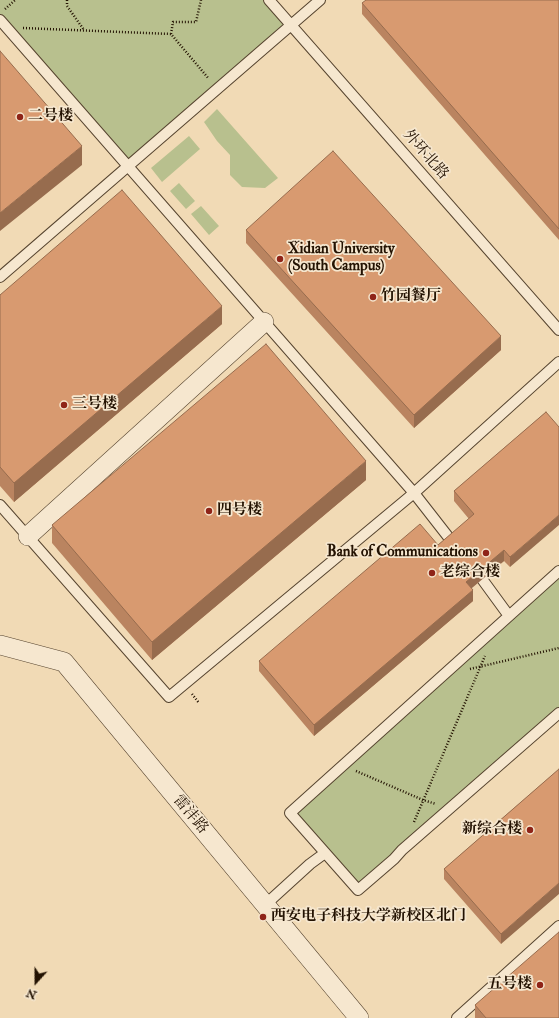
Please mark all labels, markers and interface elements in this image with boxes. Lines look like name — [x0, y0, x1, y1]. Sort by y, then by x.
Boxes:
place label: 二号楼 — [28, 108, 73, 126]
marker: 二号楼 — [15, 112, 25, 122]
street label: 外环北路 — [399, 126, 451, 184]
place label: Xidian University (South Campus) — [288, 241, 395, 276]
marker: Xidian University (South Campus) — [275, 254, 285, 264]
place label: 竹园餐厅 — [381, 288, 441, 306]
marker: 竹园餐厅 — [368, 292, 378, 302]
place label: 三号楼 — [72, 396, 117, 414]
marker: 三号楼 — [59, 400, 69, 410]
place label: 四号楼 — [217, 502, 262, 520]
marker: 四号楼 — [204, 506, 214, 516]
place label: Bank of Communications — [327, 544, 478, 562]
marker: Bank of Communications — [481, 548, 491, 558]
place label: 老综合楼 — [440, 564, 500, 582]
marker: 老综合楼 — [427, 568, 437, 578]
street label: 雷沣路 — [169, 792, 211, 838]
place label: 新综合楼 — [462, 821, 522, 839]
marker: 新综合楼 — [525, 825, 535, 835]
place label: 西安电子科技大学新校区北门 — [271, 908, 466, 926]
marker: 西安电子科技大学新校区北门 — [258, 912, 268, 922]
north arrow — [16, 962, 56, 1002]
place label: 五号楼 — [487, 976, 532, 994]
marker: 五号楼 — [535, 980, 545, 990]
text: N — [25, 986, 38, 1002]

